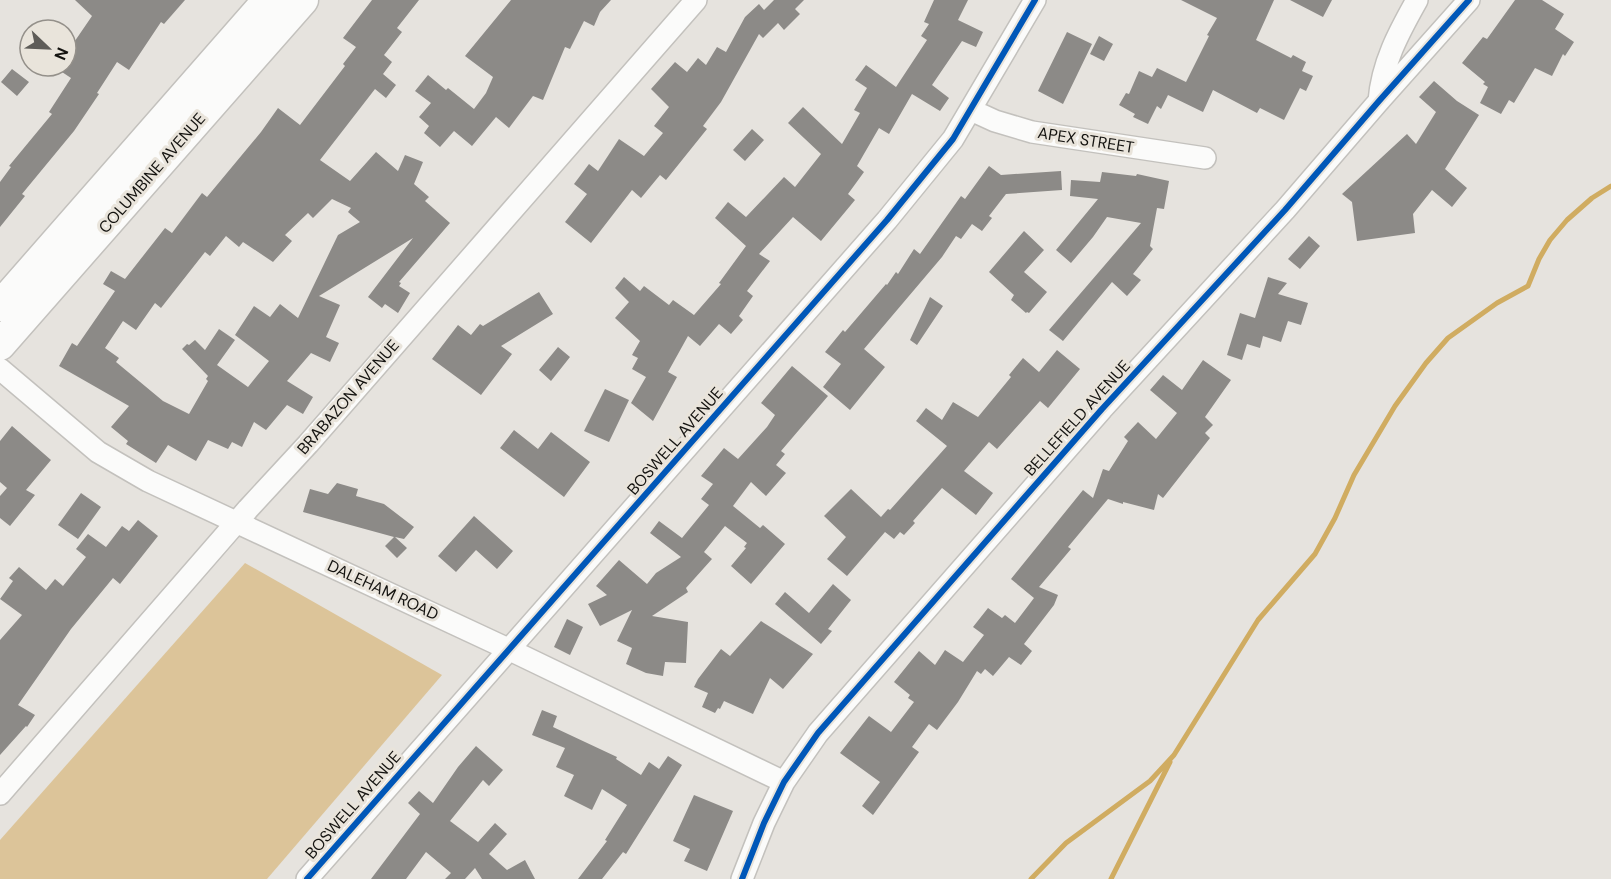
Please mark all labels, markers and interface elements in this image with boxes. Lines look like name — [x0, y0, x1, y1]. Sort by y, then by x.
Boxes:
north arrow — [18, 18, 78, 78]
text: N — [49, 44, 73, 63]
street label: COLUMBINE AVENUE — [94, 108, 210, 238]
street label: APEX STREET — [1036, 122, 1136, 158]
street label: BRABAZON AVENUE — [292, 335, 404, 459]
street label: BELLEFIELD AVENUE — [1019, 356, 1135, 480]
street label: BOSWELL AVENUE — [622, 383, 728, 499]
street label: DALEHAM ROAD — [324, 555, 442, 625]
street label: BOSWELL AVENUE — [300, 747, 406, 863]

